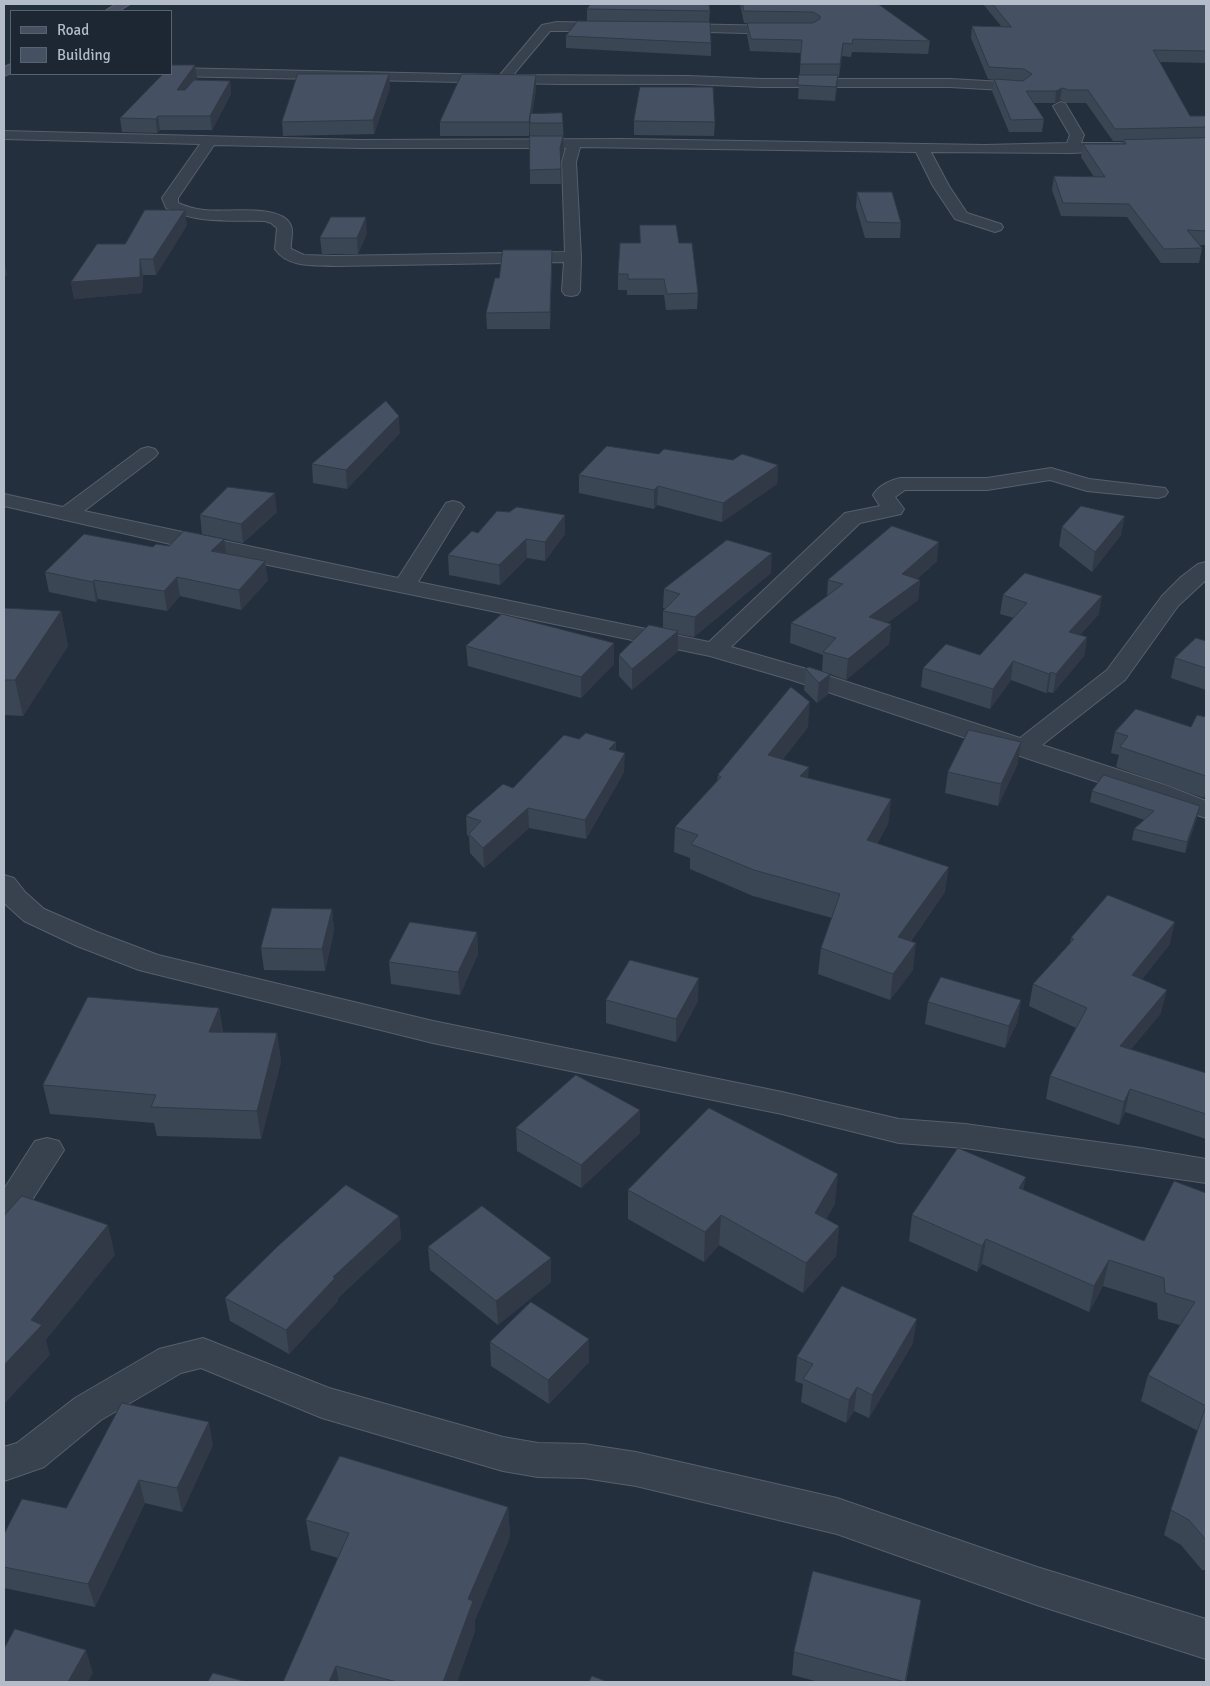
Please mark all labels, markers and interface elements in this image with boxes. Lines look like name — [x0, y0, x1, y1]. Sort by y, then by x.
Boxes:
legend — [10, 10, 172, 75]
text: Road — [57, 21, 89, 39]
text: Building — [57, 46, 111, 64]

